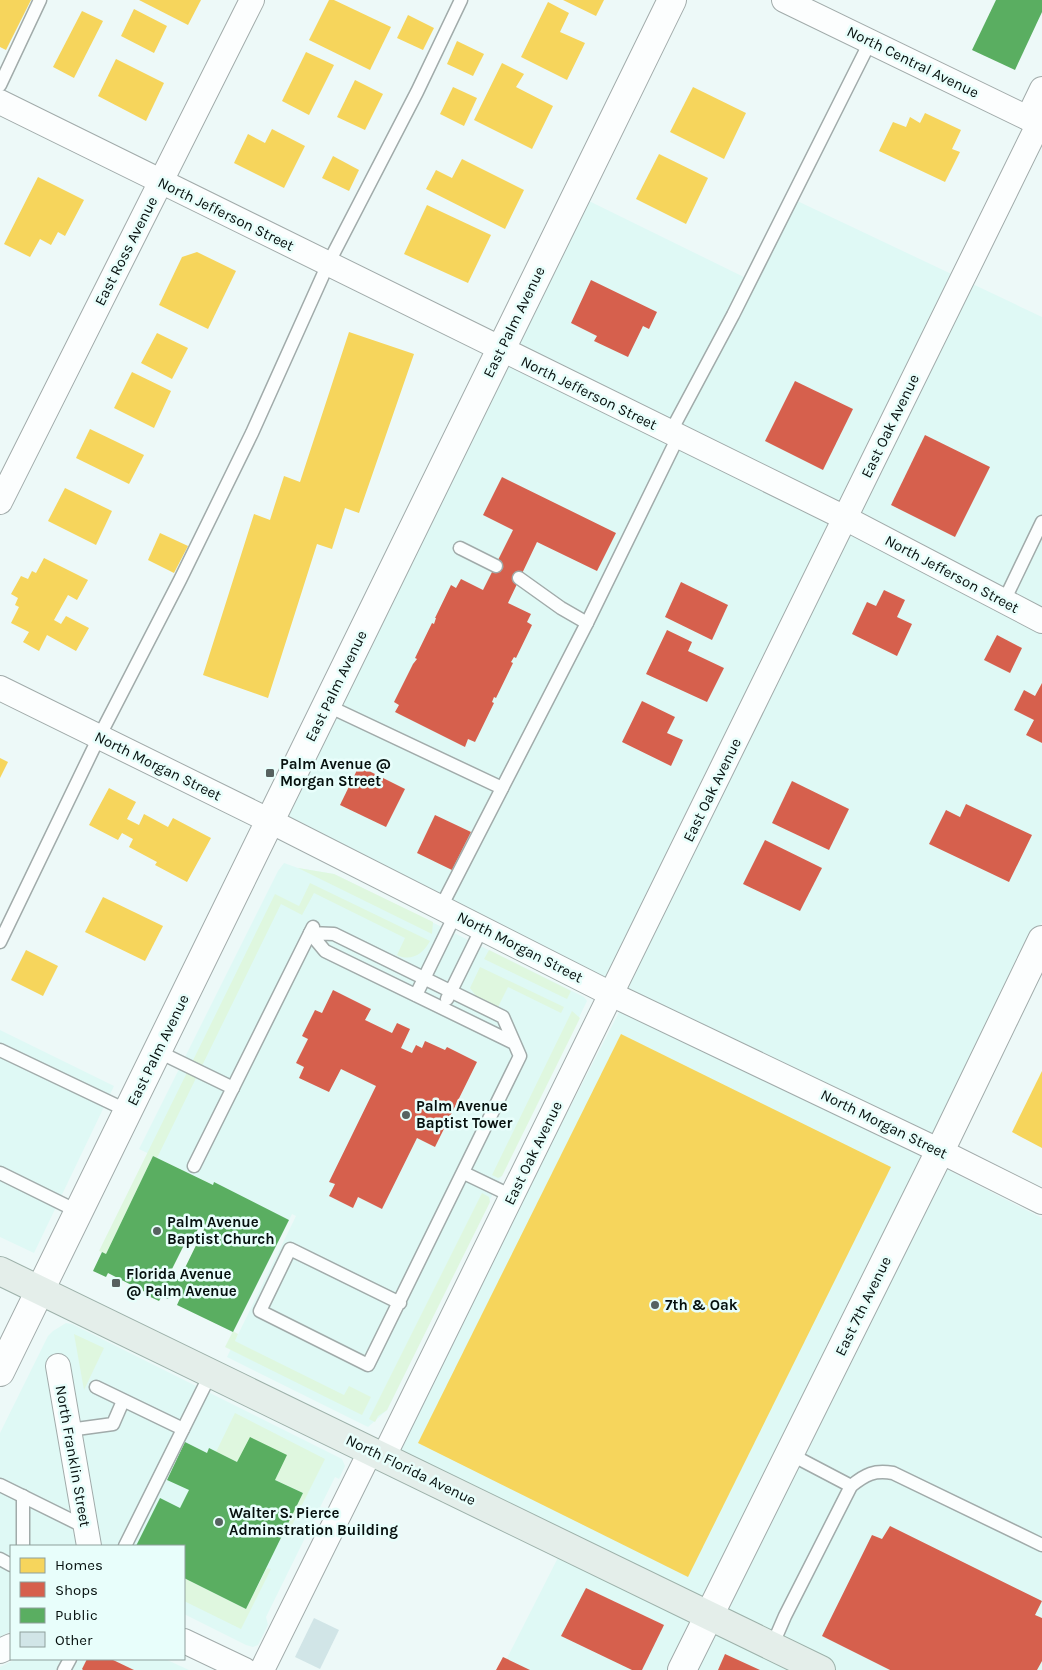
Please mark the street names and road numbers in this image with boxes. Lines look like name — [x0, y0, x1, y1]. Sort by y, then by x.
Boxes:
street label: North Central Avenue — [844, 22, 982, 102]
street label: North Jefferson Street — [155, 173, 297, 255]
street label: East Ross Avenue — [91, 194, 161, 308]
street label: East Palm Avenue — [479, 263, 549, 381]
street label: North Jefferson Street — [518, 352, 660, 434]
street label: East Oak Avenue — [857, 371, 923, 481]
street label: North Jefferson Street — [882, 531, 1022, 617]
street label: East Palm Avenue — [301, 627, 371, 745]
street label: North Morgan Street — [92, 728, 225, 805]
street label: East Oak Avenue — [679, 735, 745, 845]
street label: North Morgan Street — [454, 907, 586, 987]
street label: East Palm Avenue — [123, 991, 193, 1109]
street label: North Morgan Street — [818, 1086, 951, 1163]
street label: East Oak Avenue — [500, 1098, 566, 1208]
street label: East 7th Avenue — [831, 1253, 895, 1359]
street label: North Franklin Street — [52, 1384, 94, 1529]
street label: North Florida Avenue — [343, 1431, 479, 1509]

